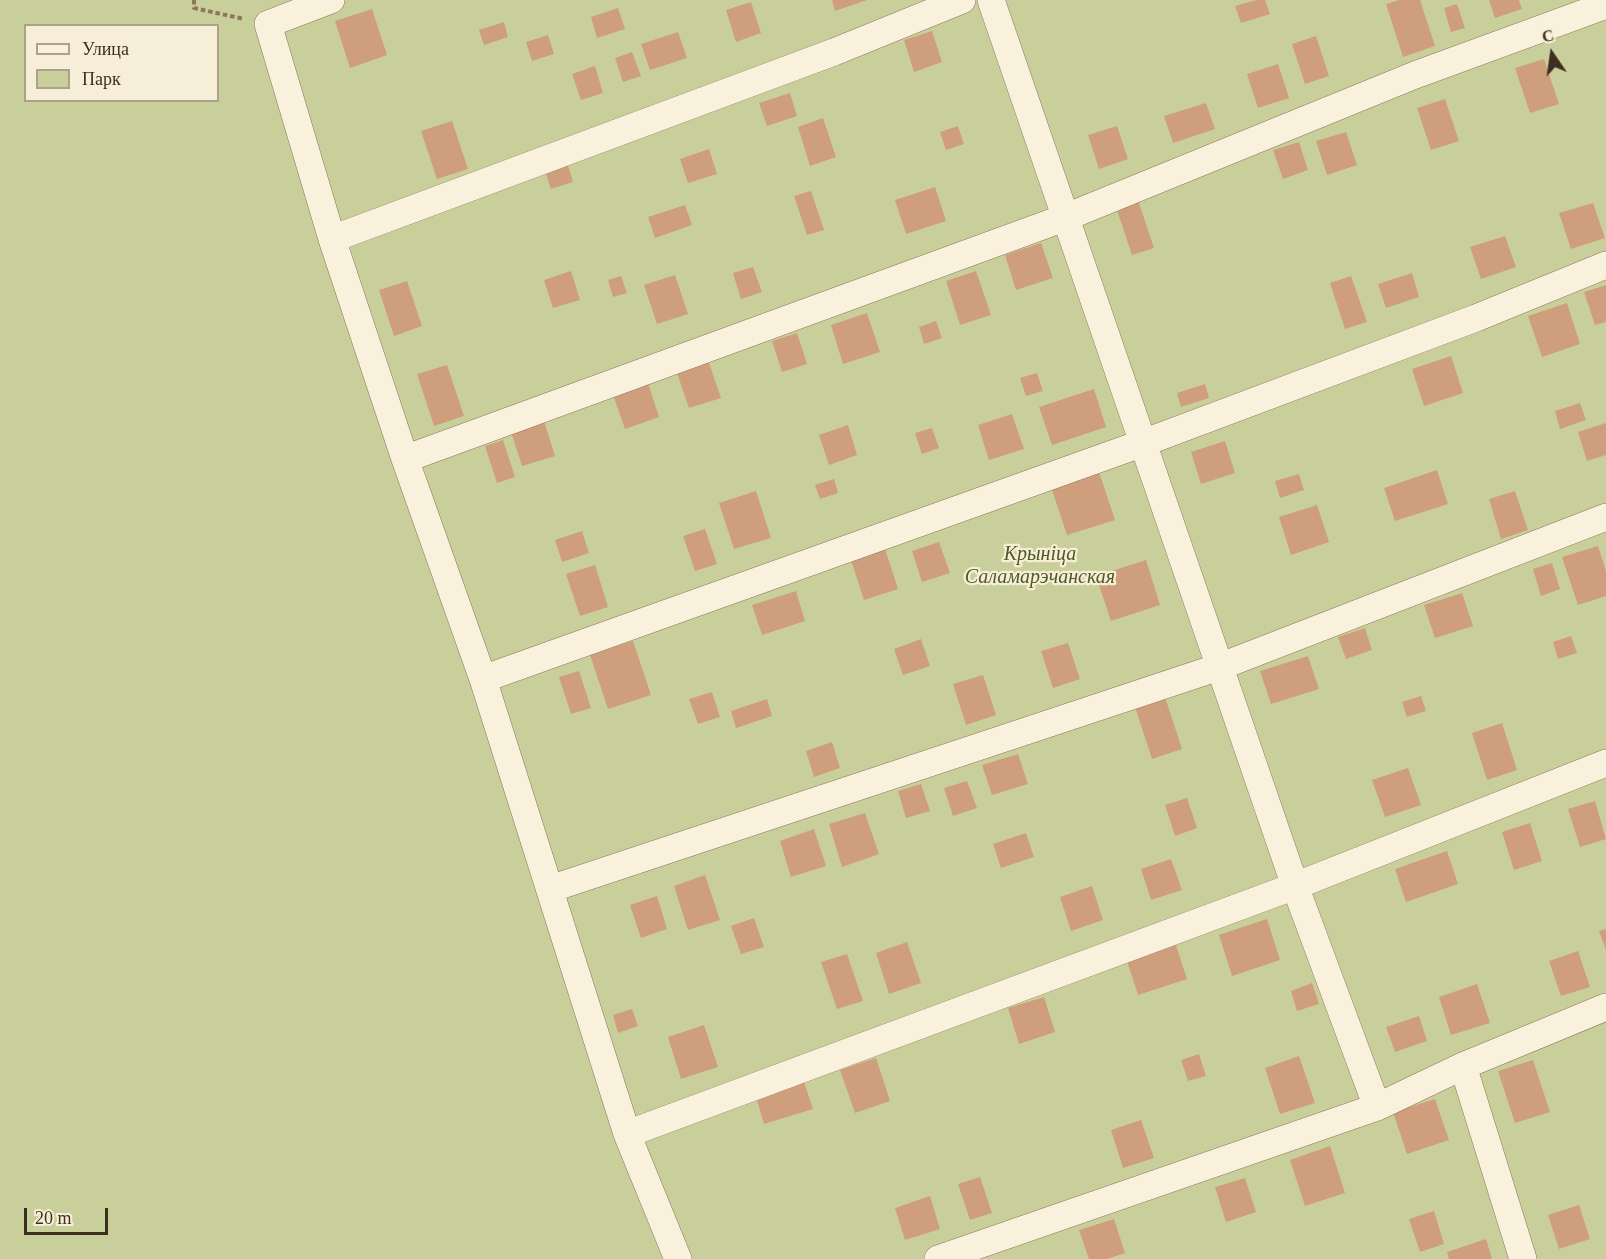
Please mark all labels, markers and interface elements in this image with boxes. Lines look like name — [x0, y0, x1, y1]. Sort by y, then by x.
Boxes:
legend — [24, 24, 219, 102]
north arrow — [1522, 24, 1582, 84]
text: С — [1540, 26, 1555, 46]
text: Улица — [82, 39, 129, 59]
text: Парк — [82, 69, 121, 89]
park label: Крыніца Саламарэчанская — [965, 543, 1115, 590]
scale bar — [27, 1196, 111, 1234]
text: 20 m — [35, 1208, 72, 1228]

